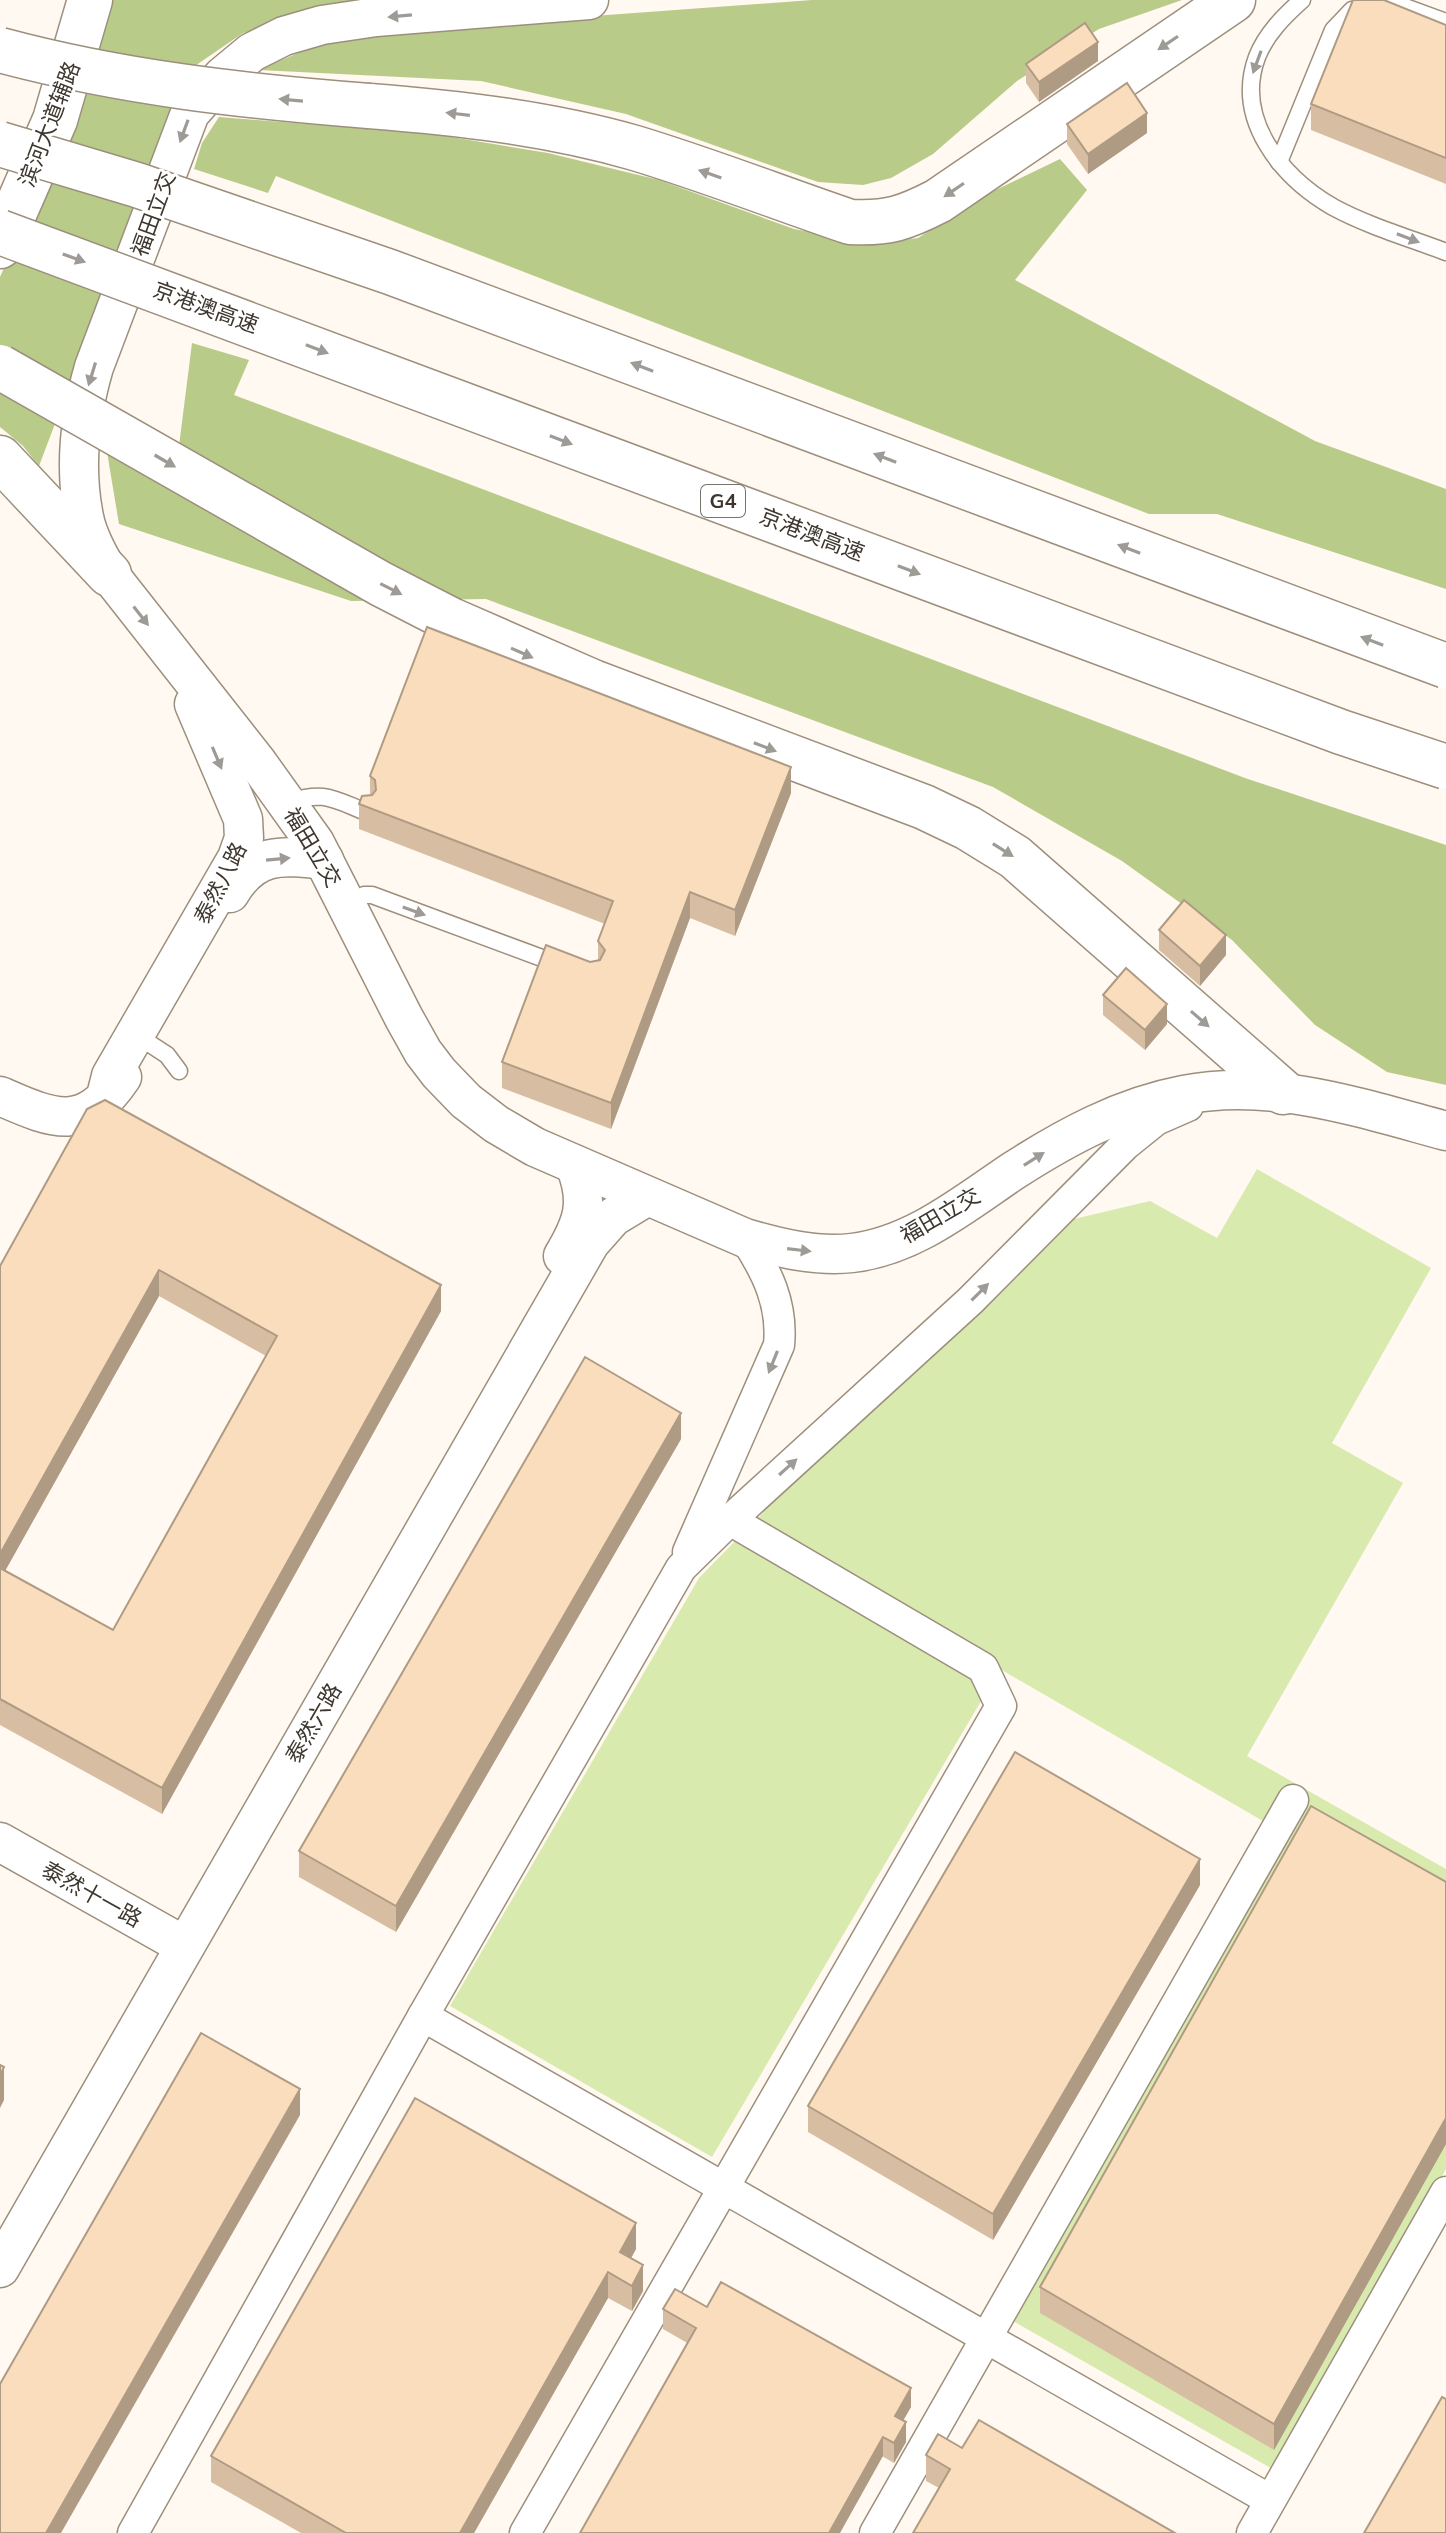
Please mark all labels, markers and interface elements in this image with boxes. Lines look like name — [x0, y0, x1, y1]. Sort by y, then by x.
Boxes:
one-way arrow — [387, 9, 412, 22]
one-way arrow — [1157, 35, 1179, 50]
one-way arrow — [1250, 50, 1262, 74]
street label: 滨河大道辅路 — [12, 57, 86, 191]
one-way arrow — [278, 93, 303, 106]
one-way arrow — [445, 107, 470, 120]
one-way arrow — [177, 119, 189, 143]
one-way arrow — [698, 167, 722, 179]
street label: 福田立交 — [125, 168, 181, 260]
one-way arrow — [943, 182, 964, 197]
one-way arrow — [1396, 232, 1420, 245]
one-way arrow — [62, 252, 86, 265]
street label: 京港澳高速 — [150, 275, 262, 339]
one-way arrow — [305, 343, 329, 356]
one-way arrow — [630, 360, 654, 373]
one-way arrow — [85, 363, 98, 387]
one-way arrow — [549, 434, 573, 447]
one-way arrow — [873, 451, 897, 464]
one-way arrow — [154, 454, 176, 468]
road number: G4 — [701, 485, 745, 517]
street label: 京港澳高速 — [756, 501, 868, 567]
one-way arrow — [1117, 543, 1141, 555]
one-way arrow — [897, 564, 921, 577]
one-way arrow — [380, 583, 403, 596]
one-way arrow — [133, 606, 149, 626]
one-way arrow — [1360, 634, 1384, 647]
one-way arrow — [510, 646, 534, 660]
one-way arrow — [753, 741, 777, 754]
one-way arrow — [210, 747, 224, 770]
street label: 福田立交 — [278, 802, 348, 892]
street label: 泰然八路 — [188, 837, 252, 929]
one-way arrow — [992, 842, 1014, 856]
one-way arrow — [266, 852, 291, 865]
one-way arrow — [402, 905, 426, 918]
one-way arrow — [1189, 1010, 1209, 1027]
one-way arrow — [1023, 1151, 1044, 1166]
street label: 福田立交 — [895, 1181, 985, 1249]
one-way arrow — [786, 1244, 811, 1257]
one-way arrow — [970, 1283, 988, 1302]
one-way arrow — [766, 1350, 779, 1374]
one-way arrow — [778, 1459, 797, 1477]
street label: 泰然六路 — [279, 1678, 347, 1768]
street label: 泰然十一路 — [37, 1855, 147, 1933]

